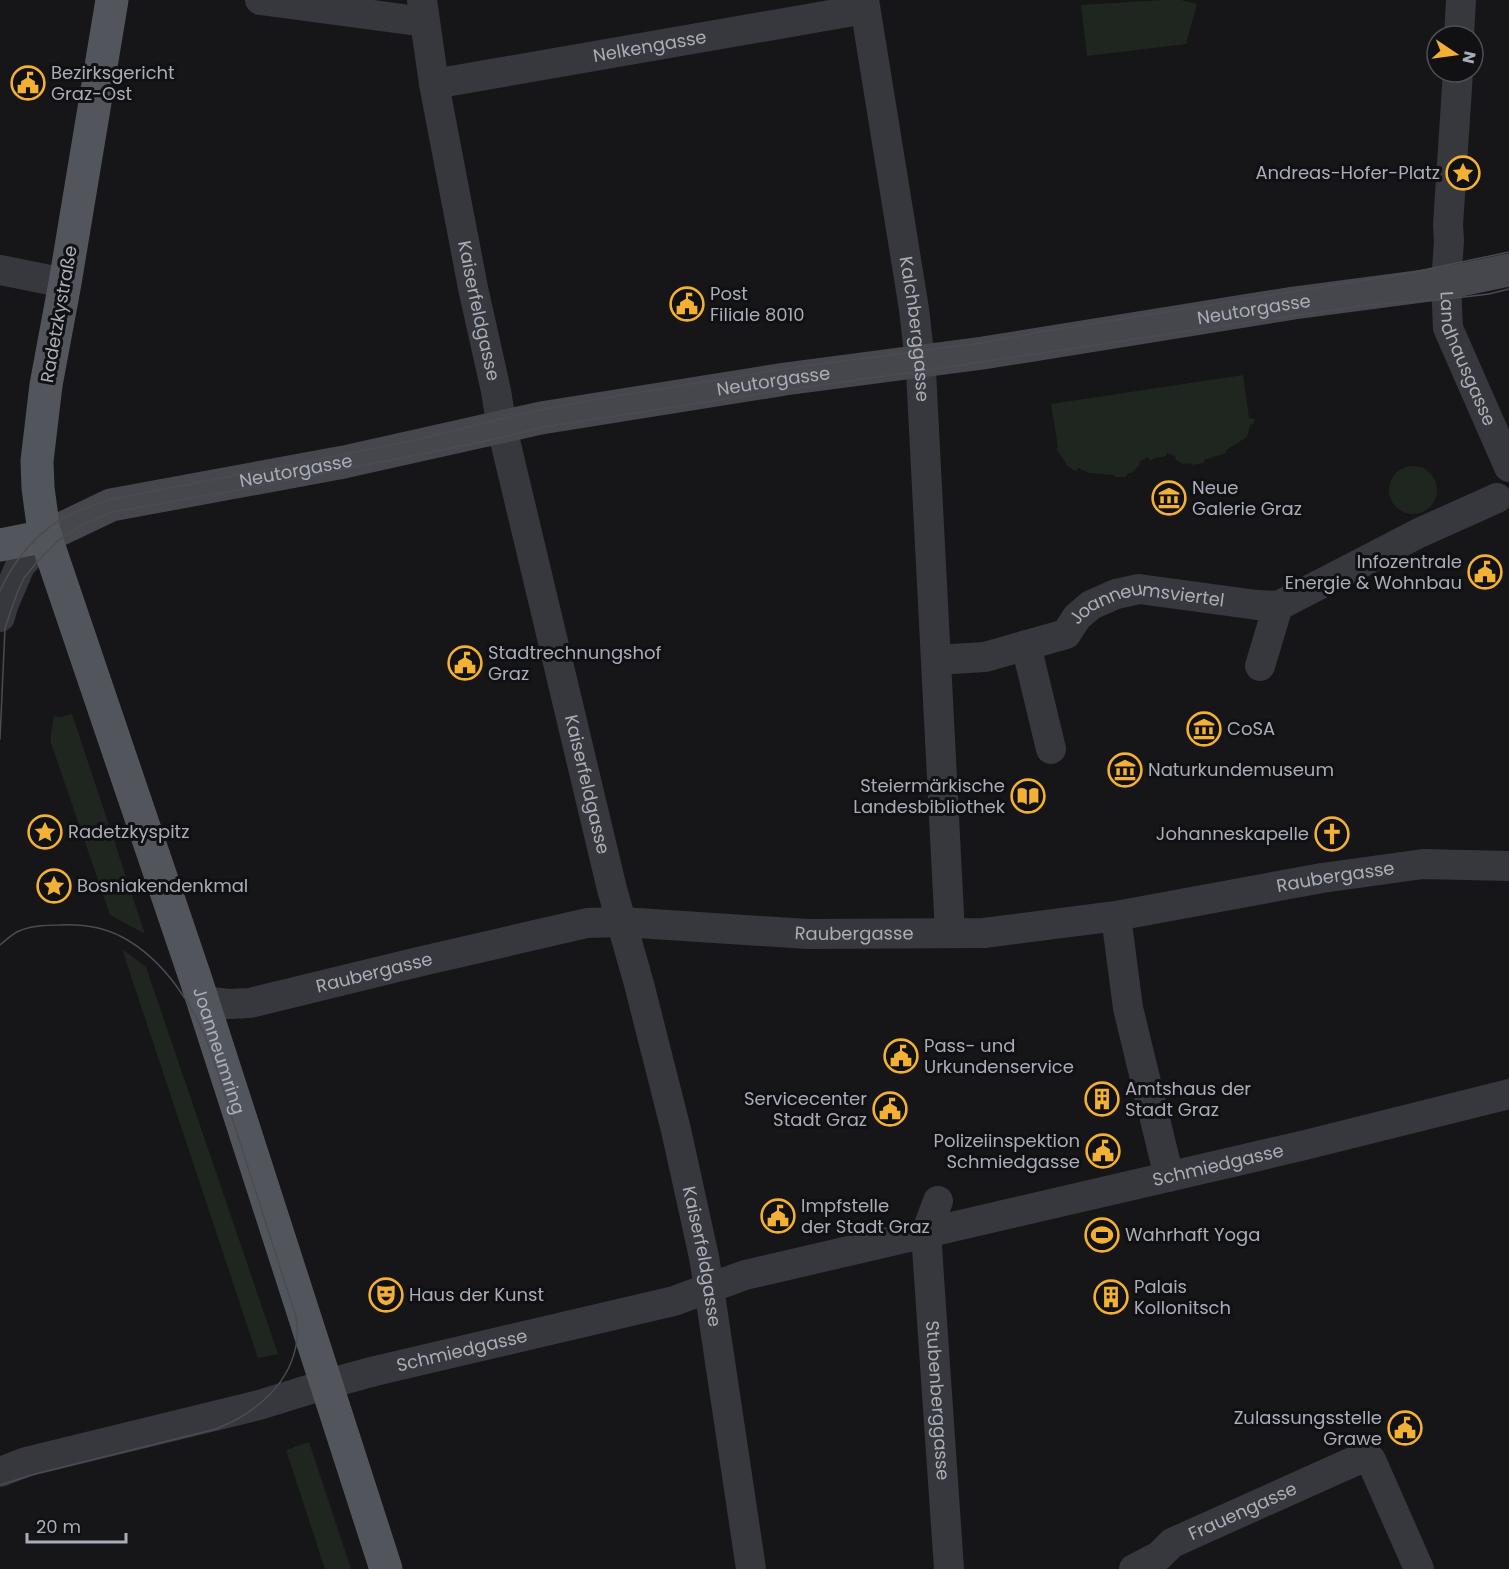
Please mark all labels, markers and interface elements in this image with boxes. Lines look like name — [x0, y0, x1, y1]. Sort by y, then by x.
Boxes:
street label: Nelkengasse — [591, 24, 708, 68]
north arrow — [1425, 24, 1485, 84]
text: N — [1457, 49, 1482, 66]
place label: Bezirksgericht Graz-Ost — [51, 60, 175, 106]
public building icon: Bezirksgericht Graz-Ost — [10, 65, 46, 101]
place icon: Andreas-Hofer-Platz — [1445, 155, 1481, 191]
place label: Andreas-Hofer-Platz — [1255, 160, 1440, 185]
street label: Kaiserfeldgasse — [452, 238, 506, 383]
street label: Radetzkystraße — [34, 243, 83, 384]
street label: Kalchberggasse — [894, 254, 936, 402]
place label: Post Filiale 8010 — [710, 281, 805, 327]
public building icon: Post Filiale 8010 — [669, 286, 705, 322]
street label: Neutorgasse — [1195, 288, 1312, 330]
street label: Landhausgasse — [1434, 291, 1502, 430]
street label: Neutorgasse — [715, 360, 832, 402]
street label: Neutorgasse — [237, 448, 355, 493]
place label: Neue Galerie Graz — [1192, 475, 1302, 521]
museum icon: Neue Galerie Graz — [1151, 480, 1187, 516]
place label: Infozentrale Energie & Wohnbau — [1285, 549, 1462, 595]
public building icon: Infozentrale Energie & Wohnbau — [1467, 554, 1503, 590]
street label: Joanneumsviertel — [1063, 576, 1226, 629]
place label: Stadtrechnungshof Graz — [488, 640, 661, 686]
public building icon: Stadtrechnungshof Graz — [447, 645, 483, 681]
museum icon: CoSA — [1186, 711, 1222, 747]
street label: Kaiserfeldgasse — [559, 712, 616, 857]
place label: CoSA — [1227, 716, 1275, 741]
museum icon: Naturkundemuseum — [1107, 752, 1143, 788]
place label: Naturkundemuseum — [1148, 757, 1334, 782]
place label: Steiermärkische Landesbibliothek — [853, 773, 1006, 819]
library icon: Steiermärkische Landesbibliothek — [1010, 778, 1046, 814]
place icon: Radetzkyspitz — [27, 814, 63, 850]
church icon: Johanneskapelle — [1314, 816, 1350, 852]
place label: Radetzkyspitz — [68, 819, 189, 844]
place label: Johanneskapelle — [1156, 821, 1309, 846]
street label: Raubergasse — [1274, 855, 1396, 898]
place icon: Bosniakendenkmal — [36, 868, 72, 904]
place label: Bosniakendenkmal — [77, 873, 248, 898]
street label: Raubergasse — [794, 920, 914, 946]
street label: Raubergasse — [313, 946, 435, 998]
street label: Joanneumring — [187, 984, 252, 1117]
place label: Pass- und Urkundenservice — [924, 1033, 1074, 1079]
public building icon: Pass- und Urkundenservice — [883, 1038, 919, 1074]
place label: Amtshaus der Stadt Graz — [1125, 1076, 1251, 1122]
building icon: Amtshaus der Stadt Graz — [1084, 1081, 1120, 1117]
place label: Servicecenter Stadt Graz — [744, 1086, 867, 1132]
public building icon: Servicecenter Stadt Graz — [872, 1091, 908, 1127]
place label: Polizeiinspektion Schmiedgasse — [933, 1128, 1080, 1174]
public building icon: Polizeiinspektion Schmiedgasse — [1085, 1133, 1121, 1169]
street label: Schmiedgasse — [1150, 1137, 1286, 1192]
street label: Kaiserfeldgasse — [677, 1184, 728, 1328]
place label: Impfstelle der Stadt Graz — [801, 1193, 930, 1239]
public building icon: Impfstelle der Stadt Graz — [760, 1198, 796, 1234]
sports icon: Wahrhaft Yoga — [1084, 1217, 1120, 1253]
place label: Wahrhaft Yoga — [1125, 1222, 1260, 1247]
place label: Palais Kollonitsch — [1134, 1274, 1231, 1320]
theatre icon: Haus der Kunst — [368, 1277, 404, 1313]
building icon: Palais Kollonitsch — [1093, 1279, 1129, 1315]
place label: Haus der Kunst — [409, 1282, 544, 1307]
street label: Stubenberggasse — [920, 1320, 956, 1481]
street label: Schmiedgasse — [394, 1323, 530, 1378]
place label: Zulassungsstelle Grawe — [1234, 1405, 1382, 1451]
public building icon: Zulassungsstelle Grawe — [1387, 1410, 1423, 1446]
street label: Frauengasse — [1184, 1476, 1301, 1546]
scale bar — [27, 1506, 126, 1544]
text: 20 m — [36, 1514, 81, 1539]

